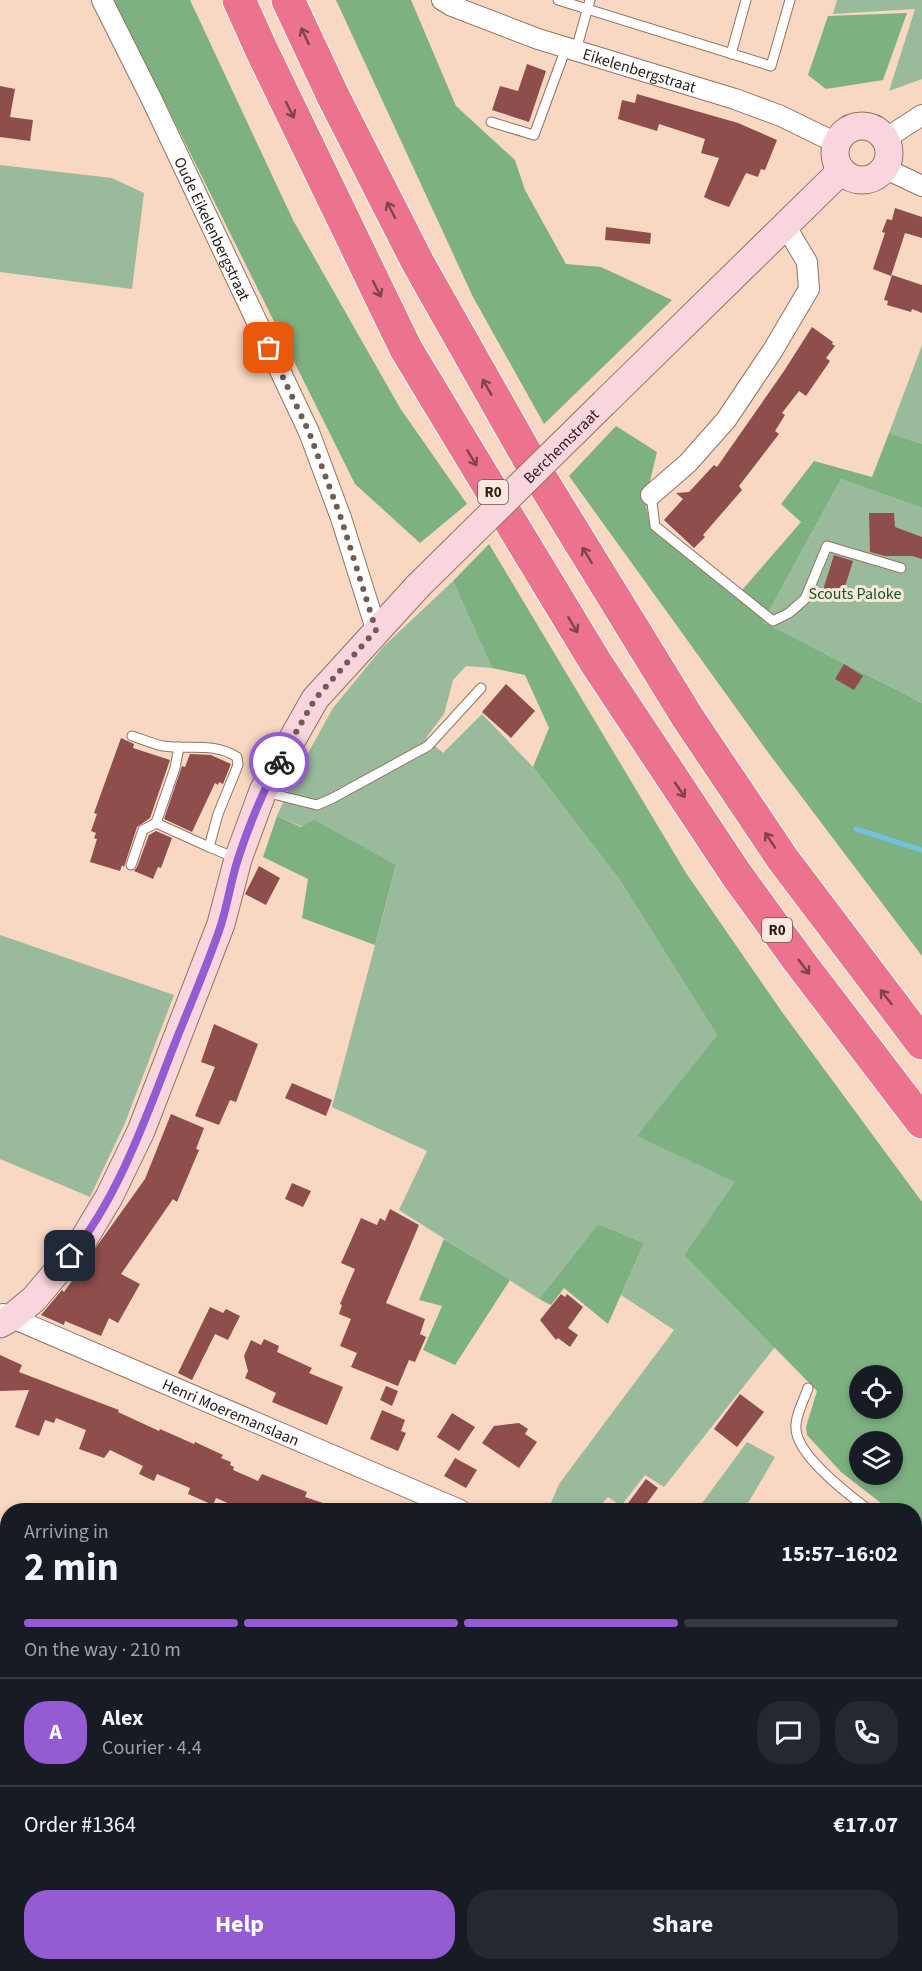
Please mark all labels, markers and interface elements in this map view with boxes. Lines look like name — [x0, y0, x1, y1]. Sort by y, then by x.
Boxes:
one-way arrow — [298, 27, 310, 45]
street label: Eikelenbergstraat — [580, 43, 699, 99]
one-way arrow — [285, 101, 297, 119]
street label: Oude Eikelenbergstraat — [168, 153, 256, 305]
one-way arrow — [385, 202, 397, 220]
one-way arrow — [371, 279, 383, 297]
pin — [243, 322, 294, 373]
icon: bag — [252, 331, 285, 364]
one-way arrow — [481, 379, 493, 396]
street label: Berchemstraat — [519, 404, 604, 489]
one-way arrow — [467, 449, 479, 466]
road number: R0 — [478, 480, 508, 504]
one-way arrow — [580, 547, 592, 564]
park label: Scouts Paloke — [809, 583, 901, 605]
one-way arrow — [567, 616, 579, 633]
courier — [249, 732, 309, 792]
icon: bike — [263, 746, 296, 779]
one-way arrow — [674, 781, 686, 798]
one-way arrow — [764, 832, 776, 849]
road number: R0 — [762, 918, 792, 942]
one-way arrow — [797, 959, 810, 975]
one-way arrow — [880, 989, 893, 1005]
pin — [44, 1230, 95, 1281]
icon: home — [53, 1239, 86, 1272]
map controls — [849, 1365, 903, 1485]
button: locate — [849, 1365, 903, 1419]
street label: Henri Moeremanslaan — [159, 1374, 303, 1452]
button: layers — [849, 1431, 903, 1485]
text: Arriving in — [24, 1518, 109, 1546]
text: 15:57–16:02 — [781, 1538, 898, 1570]
text: 2 min — [24, 1540, 119, 1596]
text: On the way · 210 m — [24, 1636, 181, 1664]
button: chat — [757, 1701, 820, 1764]
button: phone — [835, 1701, 898, 1764]
text: Alex — [102, 1702, 143, 1734]
text: A — [49, 1716, 62, 1748]
text: Courier · 4.4 — [102, 1734, 202, 1762]
text: Order #1364 — [24, 1809, 136, 1841]
text: €17.07 — [833, 1809, 898, 1841]
button: Help — [24, 1890, 455, 1959]
button: Share — [467, 1890, 898, 1959]

